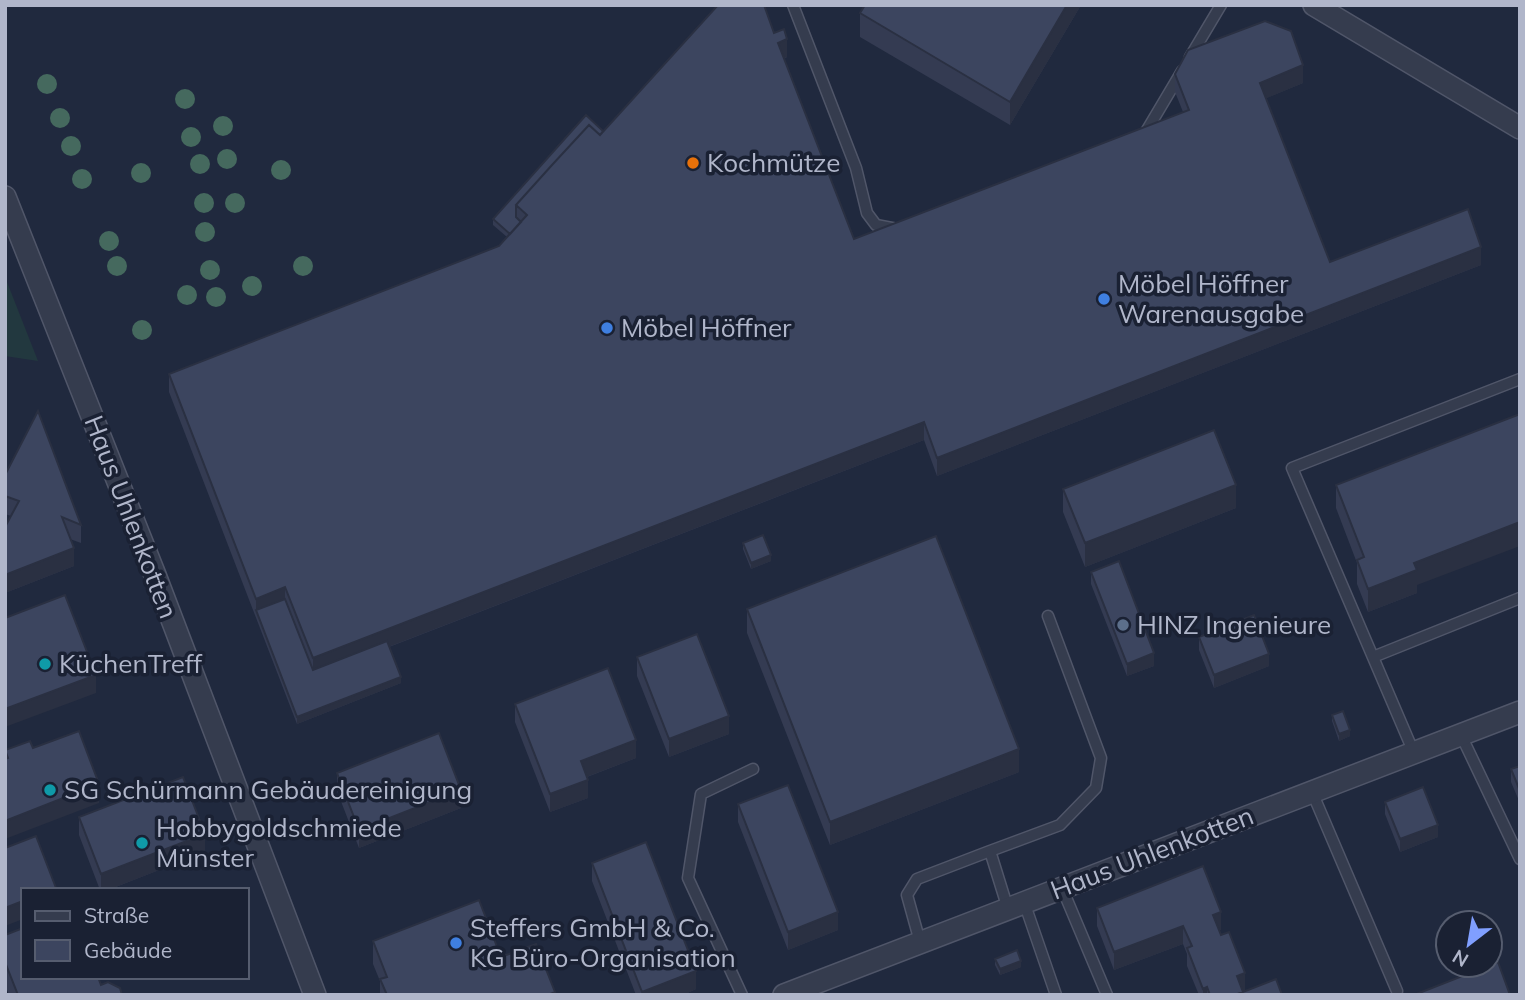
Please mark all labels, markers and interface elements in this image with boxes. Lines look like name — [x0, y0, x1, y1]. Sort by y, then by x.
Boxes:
place label: Kochmütze — [707, 146, 840, 179]
marker: Kochmütze — [685, 155, 701, 171]
place label: Möbel Höffner Warenausgabe — [1118, 267, 1304, 330]
marker: Möbel Höffner Warenausgabe — [1096, 291, 1112, 307]
place label: Möbel Höffner — [621, 311, 792, 344]
marker: Möbel Höffner — [599, 320, 615, 336]
street label: Haus Uhlenkotten — [78, 411, 185, 623]
place label: HINZ Ingenieure — [1137, 608, 1331, 641]
marker: HINZ Ingenieure — [1115, 617, 1131, 633]
place label: KüchenTreff — [59, 647, 203, 680]
marker: KüchenTreff — [37, 656, 53, 672]
place label: SG Schürmann Gebäudereinigung — [64, 773, 472, 806]
marker: SG Schürmann Gebäudereinigung — [42, 782, 58, 798]
street label: Haus Uhlenkotten — [1046, 799, 1258, 906]
place label: Hobbygoldschmiede Münster — [156, 811, 402, 874]
marker: Hobbygoldschmiede Münster — [134, 835, 150, 851]
legend — [21, 888, 248, 979]
text: Straße — [84, 902, 149, 928]
north arrow — [1434, 909, 1504, 979]
place label: Steffers GmbH & Co. KG Büro-Organisation — [470, 911, 736, 974]
marker: Steffers GmbH & Co. KG Büro-Organisation — [448, 935, 464, 951]
text: Gebäude — [84, 937, 172, 963]
text: N — [1448, 945, 1473, 973]

